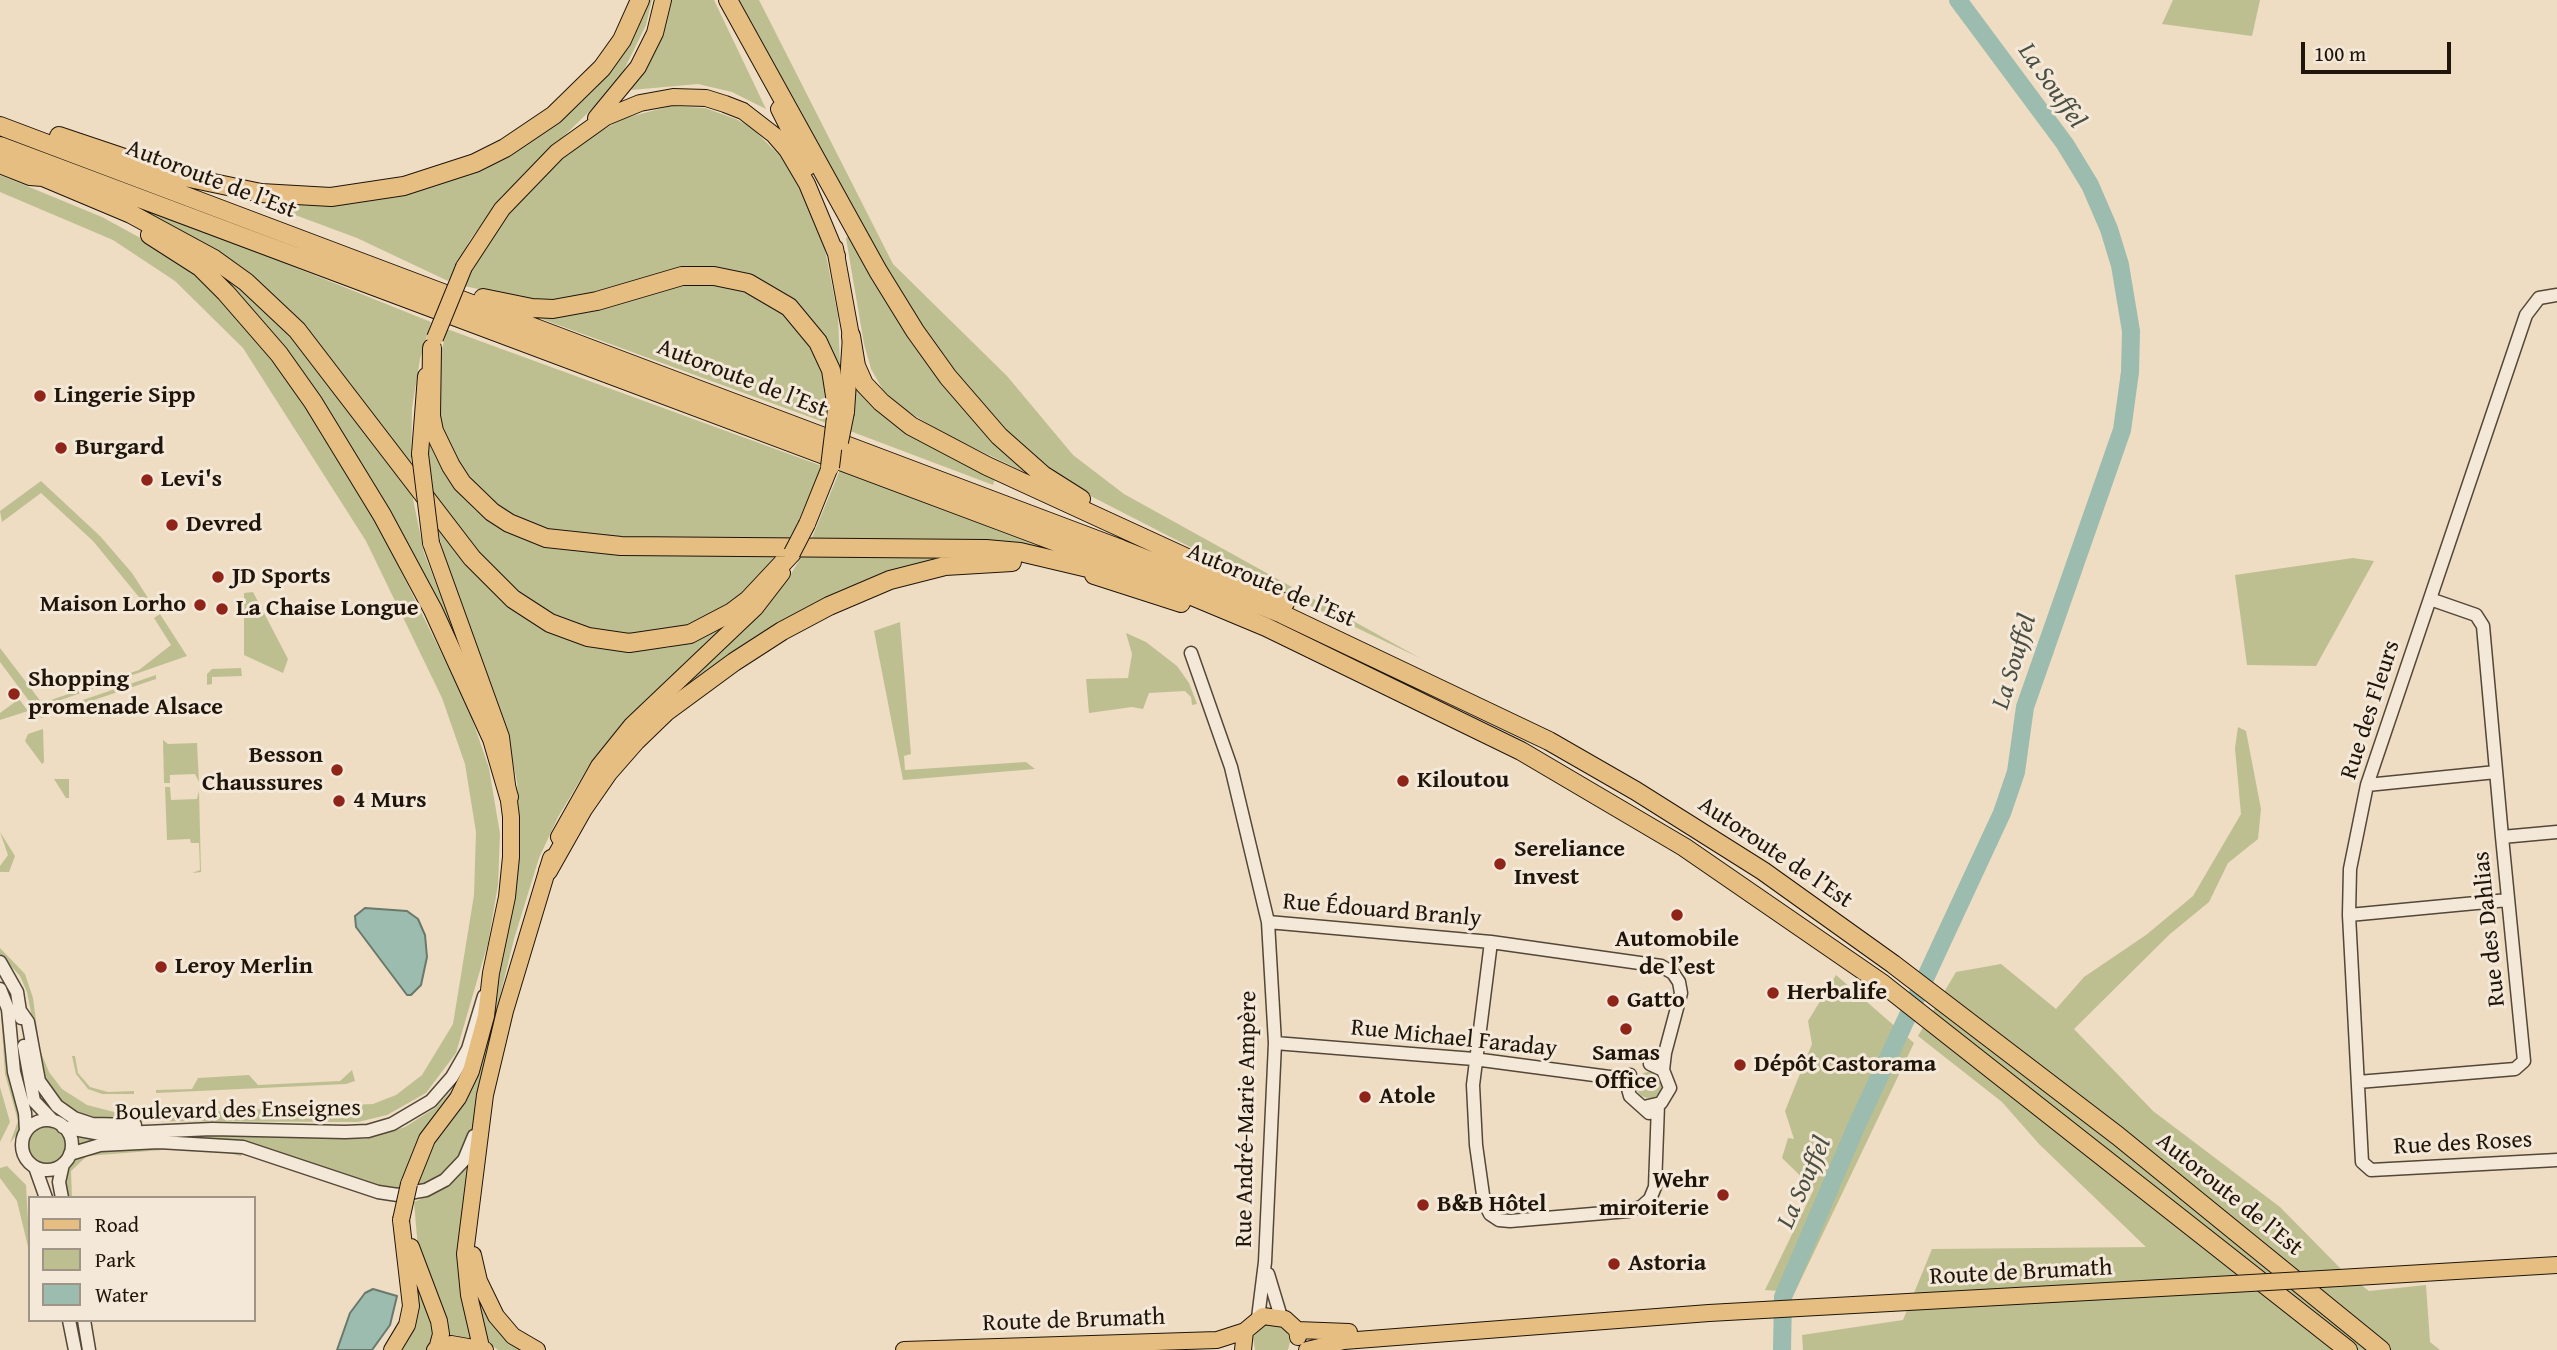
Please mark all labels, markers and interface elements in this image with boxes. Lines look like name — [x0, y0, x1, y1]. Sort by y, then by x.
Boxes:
scale bar — [2305, 28, 2456, 72]
water label: La Souffel — [2010, 37, 2092, 135]
text: 100 m — [2314, 38, 2366, 69]
street label: Autoroute de l’Est — [122, 134, 300, 226]
street label: Autoroute de l’Est — [653, 333, 831, 425]
place label: Lingerie Sipp — [54, 382, 195, 410]
marker: Lingerie Sipp — [32, 388, 48, 404]
place label: Burgard — [75, 434, 164, 462]
marker: Burgard — [53, 440, 69, 456]
place label: Levi's — [161, 466, 222, 494]
marker: Levi's — [139, 472, 155, 488]
place label: Devred — [186, 511, 262, 539]
marker: Devred — [164, 517, 180, 533]
street label: Autoroute de l’Est — [1183, 538, 1359, 634]
place label: JD Sports — [232, 563, 331, 591]
marker: JD Sports — [210, 569, 226, 585]
place label: Maison Lorho — [40, 591, 186, 619]
place label: La Chaise Longue — [236, 595, 419, 623]
marker: Maison Lorho — [192, 597, 208, 613]
marker: La Chaise Longue — [214, 601, 230, 617]
water label: La Souffel — [1986, 611, 2044, 713]
street label: Rue des Fleurs — [2335, 637, 2407, 783]
place label: Shopping promenade Alsace — [28, 666, 223, 722]
marker: Shopping promenade Alsace — [6, 686, 22, 702]
place label: Besson Chaussures — [202, 742, 323, 798]
marker: Besson Chaussures — [329, 762, 345, 778]
place label: Kiloutou — [1417, 767, 1509, 795]
marker: Kiloutou — [1395, 773, 1411, 789]
place label: 4 Murs — [353, 787, 426, 815]
street label: Autoroute de l’Est — [1692, 791, 1858, 915]
marker: 4 Murs — [331, 793, 347, 809]
place label: Sereliance Invest — [1514, 836, 1625, 892]
street label: Rue des Dahlias — [2468, 850, 2512, 1008]
marker: Sereliance Invest — [1492, 856, 1508, 872]
street label: Rue Édouard Branly — [1281, 888, 1483, 934]
marker: Automobile de l’est — [1669, 907, 1685, 923]
place label: Automobile de l’est — [1615, 926, 1739, 982]
place label: Leroy Merlin — [175, 953, 313, 981]
marker: Leroy Merlin — [153, 959, 169, 975]
place label: Herbalife — [1787, 979, 1887, 1007]
marker: Herbalife — [1765, 985, 1781, 1001]
place label: Gatto — [1627, 987, 1685, 1015]
street label: Rue André-Marie Ampère — [1230, 990, 1264, 1248]
marker: Gatto — [1605, 993, 1621, 1009]
street label: Rue Michael Faraday — [1349, 1014, 1559, 1064]
marker: Samas Office — [1618, 1021, 1634, 1037]
place label: Samas Office — [1592, 1040, 1660, 1096]
place label: Dépôt Castorama — [1754, 1051, 1936, 1079]
marker: Dépôt Castorama — [1732, 1057, 1748, 1073]
place label: Atole — [1379, 1083, 1435, 1111]
marker: Atole — [1357, 1089, 1373, 1105]
street label: Boulevard des Enseignes — [115, 1094, 361, 1128]
street label: Rue des Roses — [2393, 1126, 2533, 1162]
street label: Autoroute de l’Est — [2150, 1127, 2308, 1263]
water label: La Souffel — [1771, 1132, 1839, 1234]
place label: Wehr miroiterie — [1599, 1167, 1709, 1223]
marker: Wehr miroiterie — [1715, 1187, 1731, 1203]
place label: B&B Hôtel — [1437, 1191, 1546, 1219]
legend — [28, 1196, 256, 1322]
marker: B&B Hôtel — [1415, 1197, 1431, 1213]
text: Road — [95, 1209, 139, 1240]
text: Park — [95, 1244, 136, 1275]
place label: Astoria — [1628, 1250, 1706, 1278]
street label: Route de Brumath — [1929, 1254, 2113, 1292]
marker: Astoria — [1606, 1256, 1622, 1272]
text: Water — [95, 1279, 148, 1310]
street label: Route de Brumath — [982, 1303, 1166, 1339]

